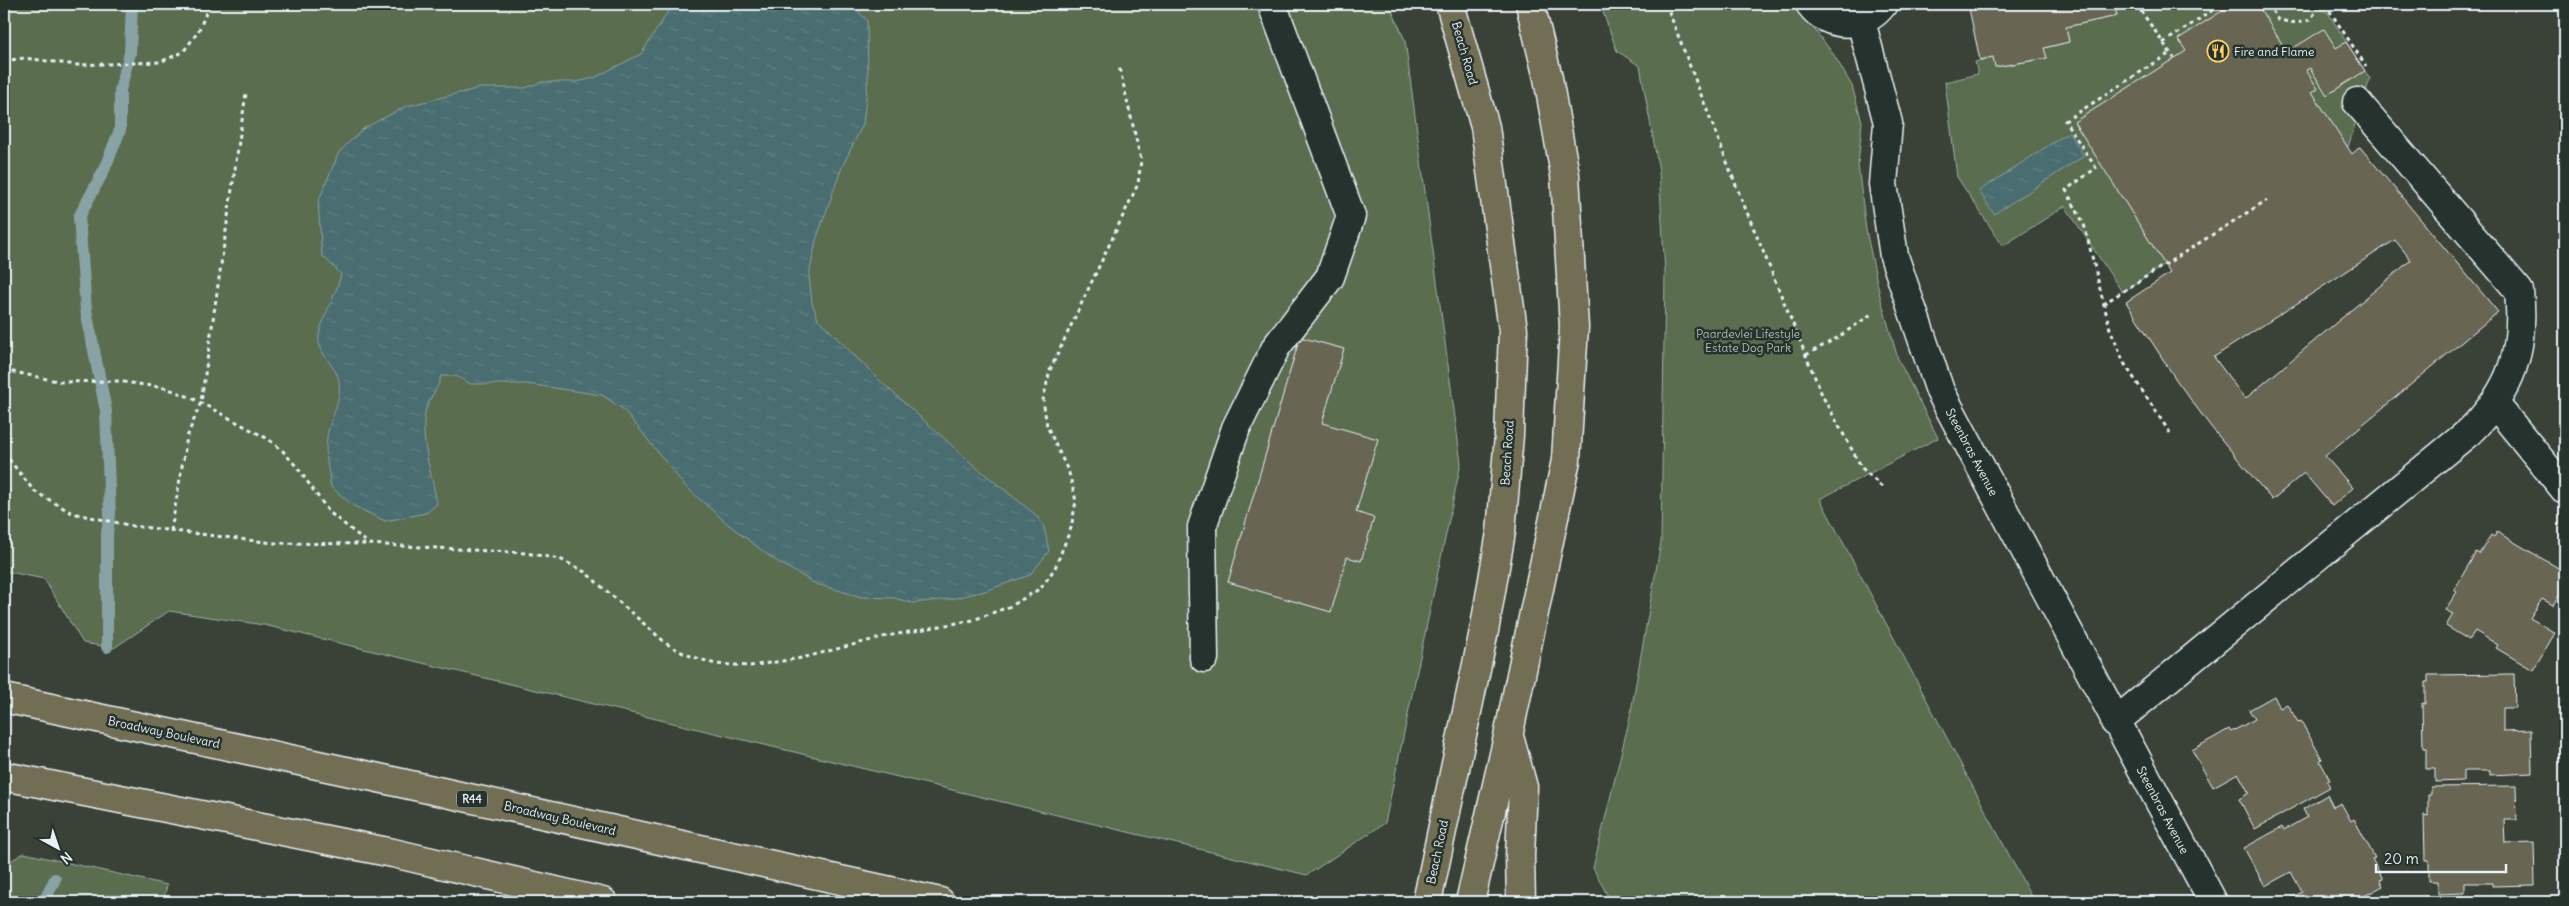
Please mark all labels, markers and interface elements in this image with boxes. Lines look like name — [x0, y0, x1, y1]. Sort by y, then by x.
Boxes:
street label: Beach Road — [1449, 20, 1481, 86]
restaurant icon: Fire and Flame — [2206, 39, 2230, 63]
place label: Fire and Flame — [2234, 44, 2314, 59]
park label: Paardevlei Lifestyle Estate Dog Park — [1696, 326, 1800, 355]
street label: Steenbras Avenue — [1943, 406, 2001, 498]
street label: Beach Road — [1497, 420, 1517, 486]
street label: Broadway Boulevard — [107, 713, 221, 751]
street label: Steenbras Avenue — [2134, 764, 2192, 856]
road number: R44 — [457, 791, 487, 808]
street label: Broadway Boulevard — [503, 798, 617, 838]
street label: Beach Road — [1423, 819, 1451, 885]
north arrow — [32, 824, 82, 874]
scale bar — [2376, 841, 2506, 873]
text: N — [57, 848, 76, 868]
text: 20 m — [2384, 849, 2419, 868]

